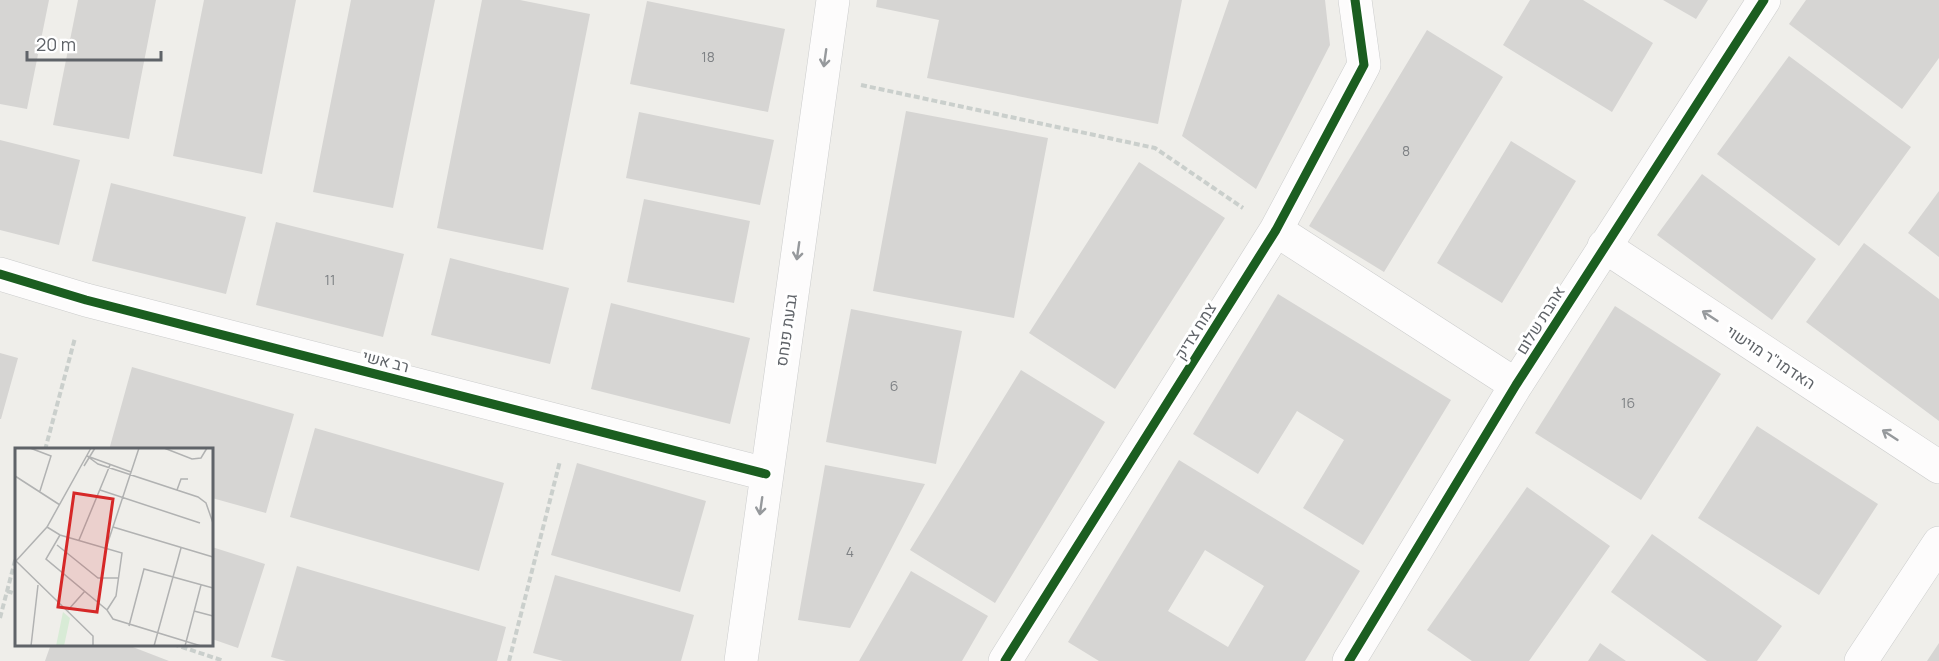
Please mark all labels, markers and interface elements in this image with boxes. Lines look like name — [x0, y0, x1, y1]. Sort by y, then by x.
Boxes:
scale bar — [27, 24, 160, 62]
text: 20 m — [36, 32, 76, 56]
house number: 18 — [701, 47, 715, 66]
one-way arrow — [820, 48, 831, 67]
house number: 8 — [1402, 141, 1410, 160]
one-way arrow — [792, 241, 803, 260]
house number: 11 — [325, 270, 335, 289]
street label: אהבת שלום — [1510, 281, 1570, 359]
street label: גבעת פנחס — [770, 292, 802, 368]
street label: צמח צדיק — [1169, 298, 1221, 364]
one-way arrow — [1702, 310, 1719, 322]
street label: האדמו"ר מוישוי — [1722, 320, 1820, 394]
street label: רב אשי — [360, 345, 412, 377]
house number: 6 — [890, 376, 898, 395]
house number: 16 — [1621, 393, 1635, 412]
one-way arrow — [1882, 429, 1899, 441]
inset map — [15, 448, 213, 646]
one-way arrow — [756, 496, 767, 516]
house number: 4 — [846, 542, 854, 561]

